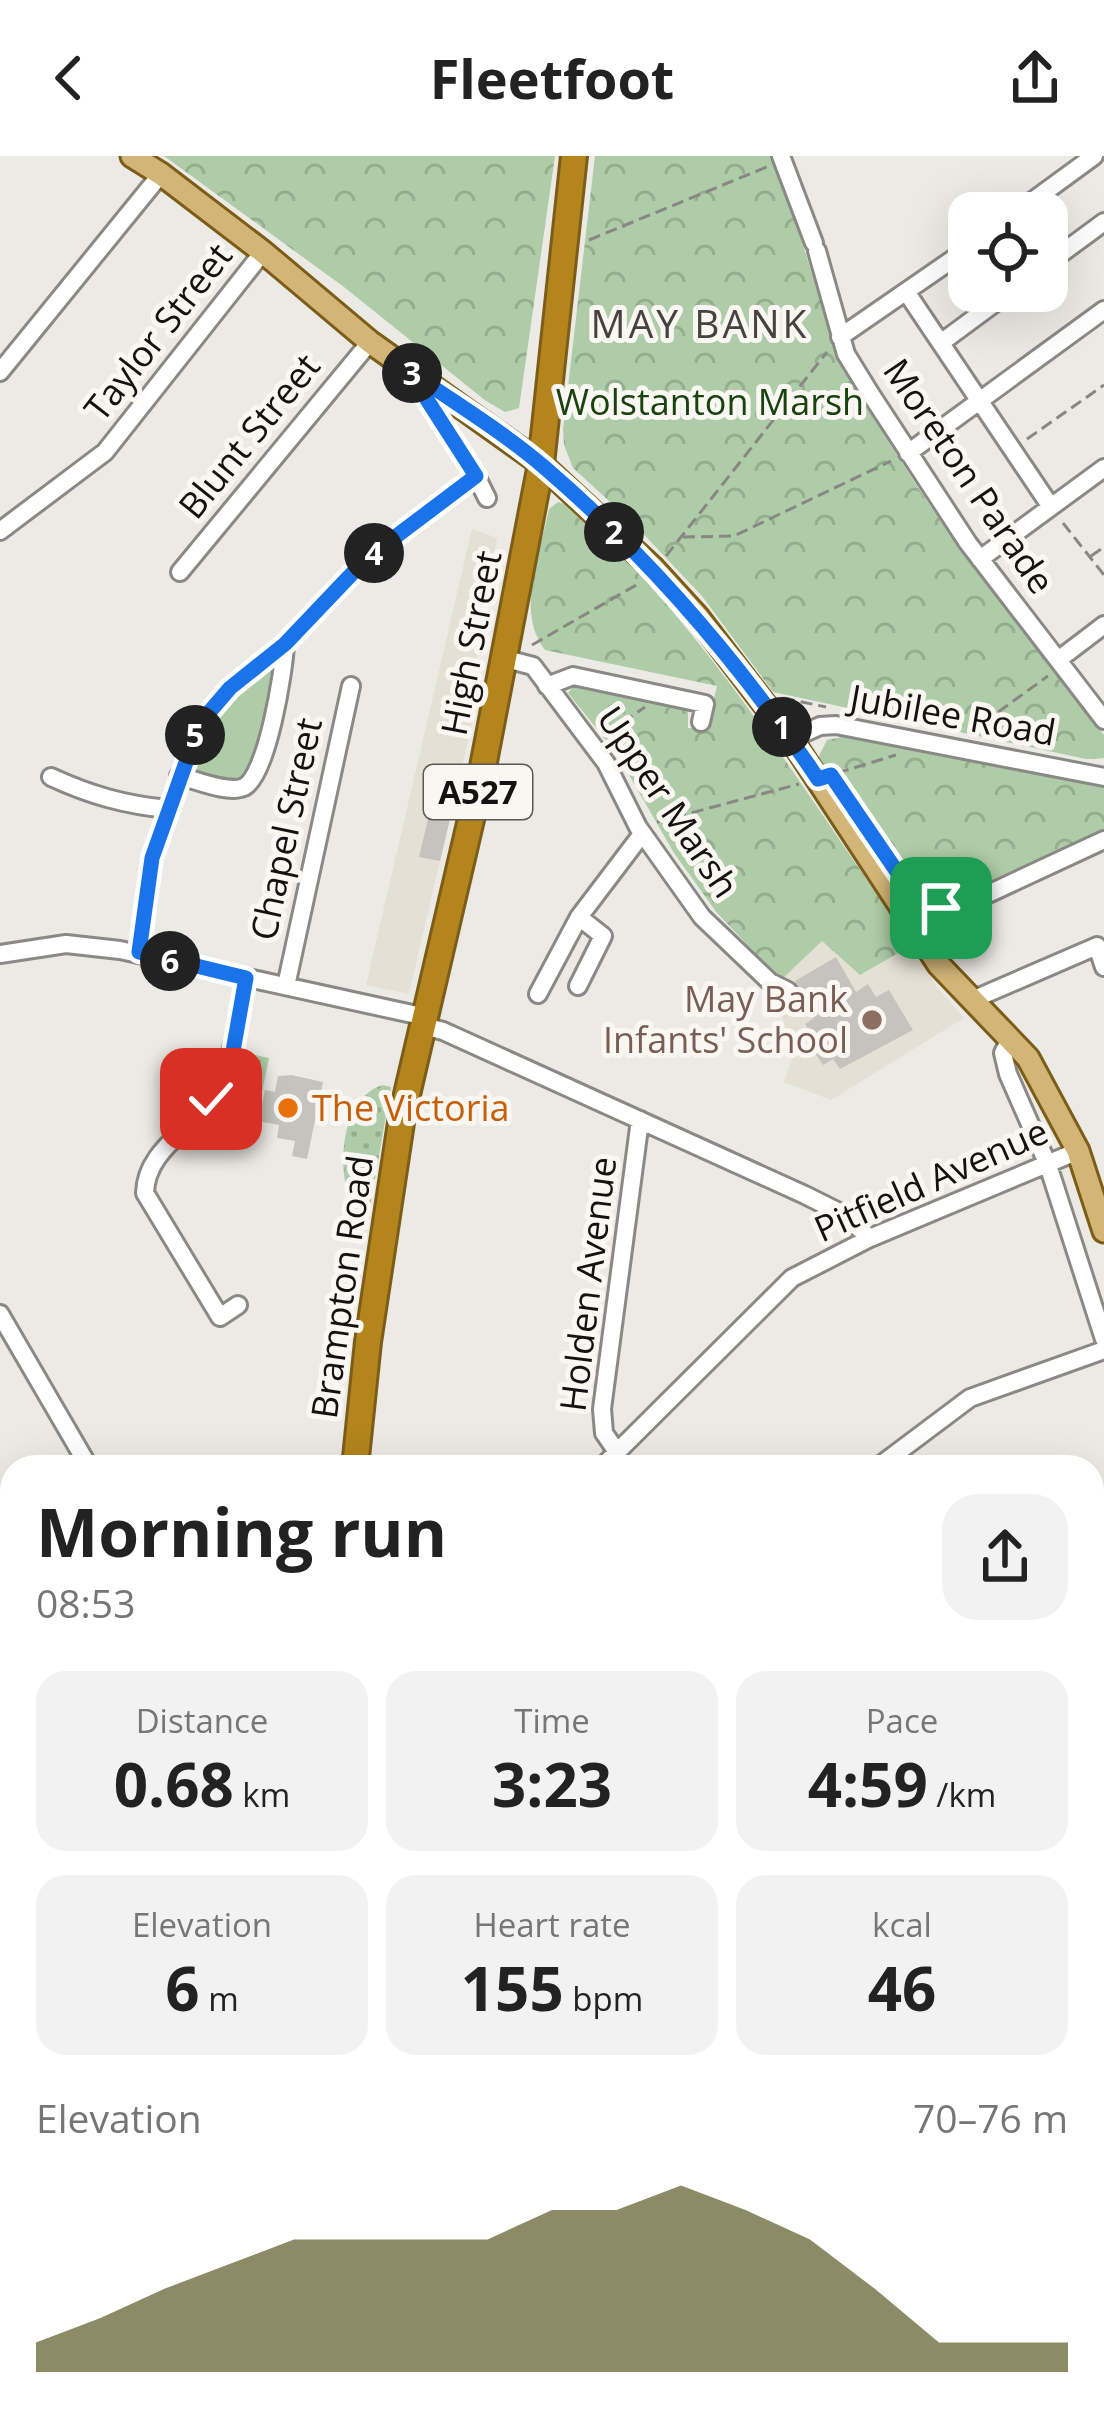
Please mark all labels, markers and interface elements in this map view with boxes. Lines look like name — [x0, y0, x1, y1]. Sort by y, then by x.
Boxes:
text: Fleetfoot — [430, 41, 674, 115]
icon: back — [36, 45, 102, 111]
icon: share — [1002, 45, 1068, 111]
map controls — [948, 192, 1068, 312]
button: locate — [948, 192, 1068, 312]
street label: Taylor Street — [73, 233, 243, 431]
district label: MAY BANK — [591, 296, 809, 349]
street label: Blunt Street — [167, 343, 330, 529]
pin: 3 — [382, 343, 442, 403]
street label: Moreton Parade — [873, 349, 1066, 603]
text: 3 — [403, 350, 421, 395]
park label: Wolstanton Marsh — [556, 377, 864, 426]
pin: 2 — [584, 502, 644, 562]
text: 2 — [605, 509, 623, 554]
pin: 4 — [344, 523, 404, 583]
text: 4 — [365, 530, 383, 575]
street label: High Street — [429, 546, 512, 739]
street label: Jubilee Road — [844, 672, 1060, 757]
street label: Upper Marsh — [586, 696, 750, 907]
pin: 1 — [752, 697, 812, 757]
text: 1 — [773, 704, 791, 749]
pin: 5 — [165, 705, 225, 765]
text: 5 — [186, 712, 204, 757]
street label: Chapel Street — [238, 713, 333, 945]
road number: A527 — [424, 765, 532, 819]
pin — [890, 857, 992, 959]
icon: arrive — [908, 875, 974, 941]
pin: 6 — [140, 931, 200, 991]
text: 6 — [161, 938, 179, 983]
place label: May Bank Infants' School — [603, 974, 848, 1064]
marker: May Bank Infants' School — [859, 1007, 885, 1033]
pin — [160, 1048, 262, 1150]
icon: check — [178, 1066, 244, 1132]
place label: The Victoria — [312, 1083, 510, 1132]
marker: The Victoria — [275, 1095, 301, 1121]
street label: Pitfield Avenue — [806, 1106, 1055, 1253]
street label: Brampton Road — [299, 1152, 384, 1422]
street label: Holden Avenue — [548, 1154, 627, 1414]
text: Morning run — [36, 1486, 447, 1576]
button: share — [942, 1494, 1068, 1620]
text: 08:53 — [36, 1576, 135, 1629]
text: Distance — [136, 1698, 268, 1743]
text: Time — [514, 1698, 590, 1743]
text: Pace — [866, 1698, 938, 1743]
text: 0.68 — [114, 1743, 234, 1825]
text: 3:23 — [492, 1743, 612, 1825]
text: 4:59 — [808, 1743, 928, 1825]
text: km — [234, 1772, 290, 1817]
text: /km — [928, 1772, 996, 1817]
text: Elevation — [132, 1902, 272, 1947]
text: Heart rate — [473, 1902, 631, 1947]
text: kcal — [872, 1902, 932, 1947]
text: 6 — [165, 1947, 200, 2029]
text: 155 — [461, 1947, 564, 2029]
text: 46 — [868, 1947, 936, 2029]
text: m — [200, 1976, 239, 2021]
text: bpm — [564, 1976, 643, 2021]
text: Elevation — [36, 2091, 202, 2144]
text: 70–76 m — [913, 2091, 1068, 2144]

